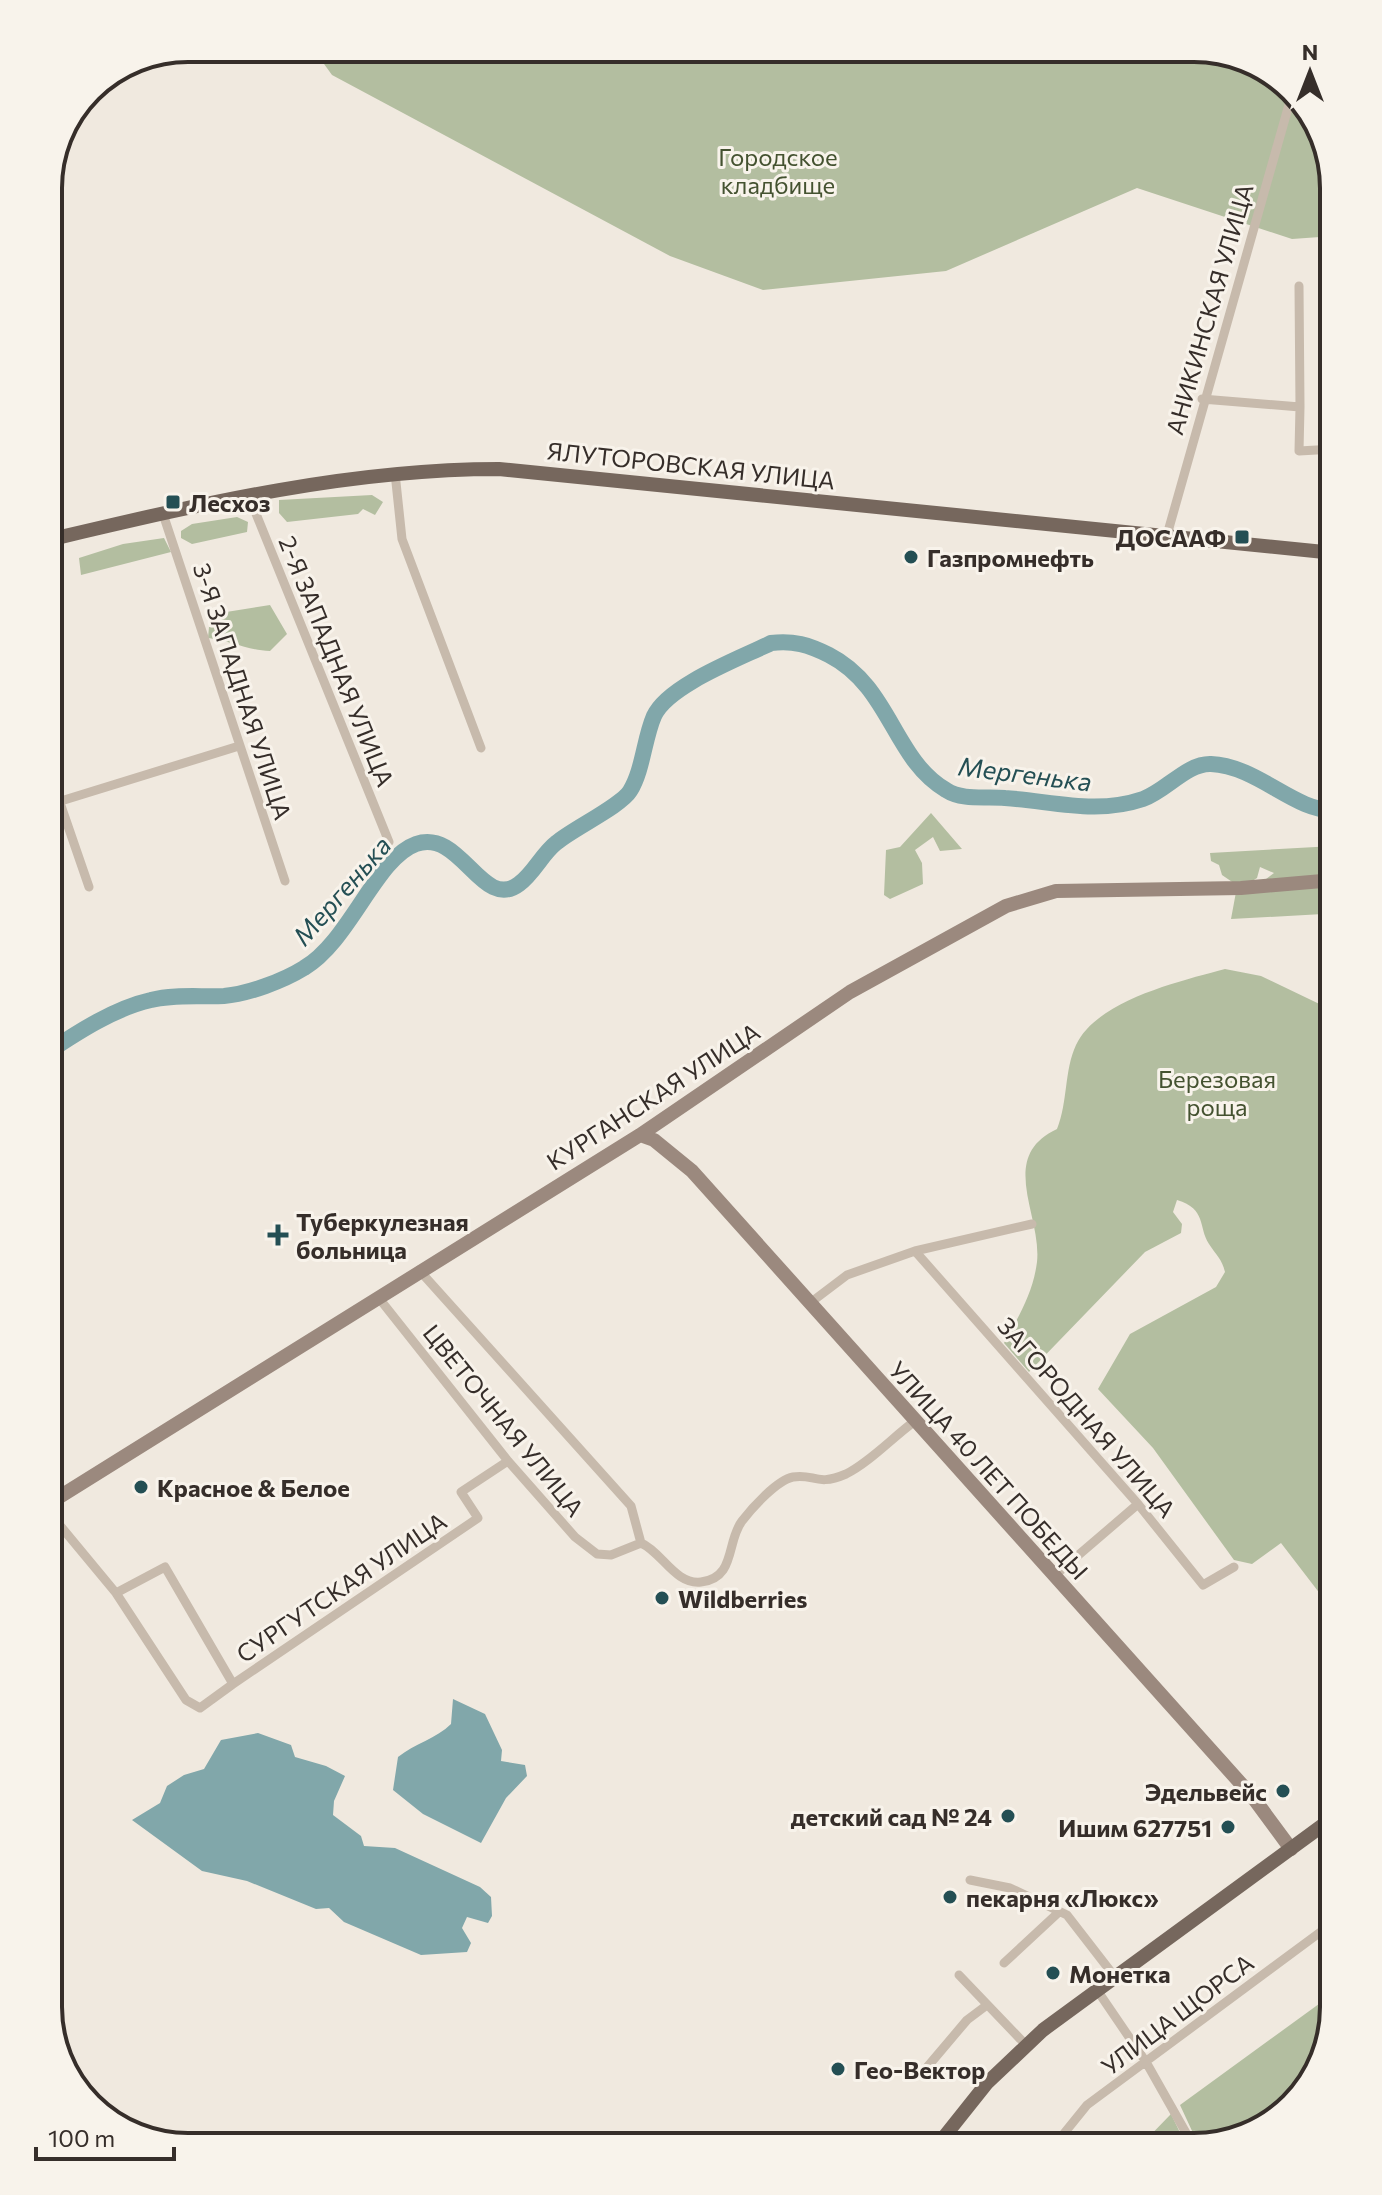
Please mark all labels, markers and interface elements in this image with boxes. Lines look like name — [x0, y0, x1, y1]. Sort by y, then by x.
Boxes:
north arrow — [1270, 32, 1350, 112]
text: N — [1302, 38, 1318, 65]
park label: Городское кладбище — [718, 142, 838, 199]
street label: АНИКИНСКАЯ УЛИЦА — [1159, 180, 1259, 438]
street label: ЯЛУТОРОВСКАЯ УЛИЦА — [546, 435, 836, 495]
place label: Лесхоз — [189, 488, 271, 517]
marker: Лесхоз — [164, 493, 182, 511]
place label: ДОСААФ — [1116, 523, 1226, 552]
marker: ДОСААФ — [1233, 528, 1251, 546]
street label: 2-Я ЗАПАДНАЯ УЛИЦА — [273, 531, 401, 791]
place label: Газпромнефть — [927, 543, 1094, 572]
marker: Газпромнефть — [902, 548, 920, 566]
street label: 3-Я ЗАПАДНАЯ УЛИЦА — [188, 559, 298, 823]
water label: Мергенька — [957, 749, 1093, 797]
water label: Мергенька — [285, 829, 397, 951]
street label: КУРГАНСКАЯ УЛИЦА — [541, 1016, 765, 1176]
park label: Березовая роща — [1158, 1064, 1276, 1121]
place label: Туберкулезная больница — [296, 1207, 469, 1264]
marker: Туберкулезная больница — [267, 1224, 289, 1246]
street label: ЗАГОРОДНАЯ УЛИЦА — [992, 1311, 1182, 1523]
street label: ЦВЕТОЧНАЯ УЛИЦА — [418, 1318, 590, 1522]
street label: УЛИЦА 40 ЛЕТ ПОБЕДЫ — [883, 1355, 1095, 1585]
place label: Красное & Белое — [157, 1473, 350, 1502]
marker: Красное & Белое — [132, 1478, 150, 1496]
street label: СУРГУТСКАЯ УЛИЦА — [231, 1506, 451, 1668]
place label: Wildberries — [678, 1584, 808, 1613]
marker: Wildberries — [653, 1589, 671, 1607]
place label: Эдельвейс — [1145, 1777, 1267, 1806]
marker: Эдельвейс — [1274, 1782, 1292, 1800]
place label: детский сад № 24 — [791, 1802, 992, 1831]
marker: детский сад № 24 — [999, 1807, 1017, 1825]
place label: Ишим 627751 — [1058, 1813, 1212, 1842]
marker: Ишим 627751 — [1219, 1818, 1237, 1836]
place label: пекарня «Люкс» — [966, 1883, 1159, 1912]
marker: пекарня «Люкс» — [941, 1888, 959, 1906]
street label: УЛИЦА ЩОРСА — [1095, 1947, 1259, 2081]
place label: Монетка — [1069, 1959, 1171, 1988]
marker: Монетка — [1044, 1964, 1062, 1982]
place label: Гео-Вектор — [854, 2055, 985, 2084]
marker: Гео-Вектор — [829, 2060, 847, 2078]
scale bar — [36, 2111, 174, 2161]
text: 100 m — [48, 2123, 115, 2152]

